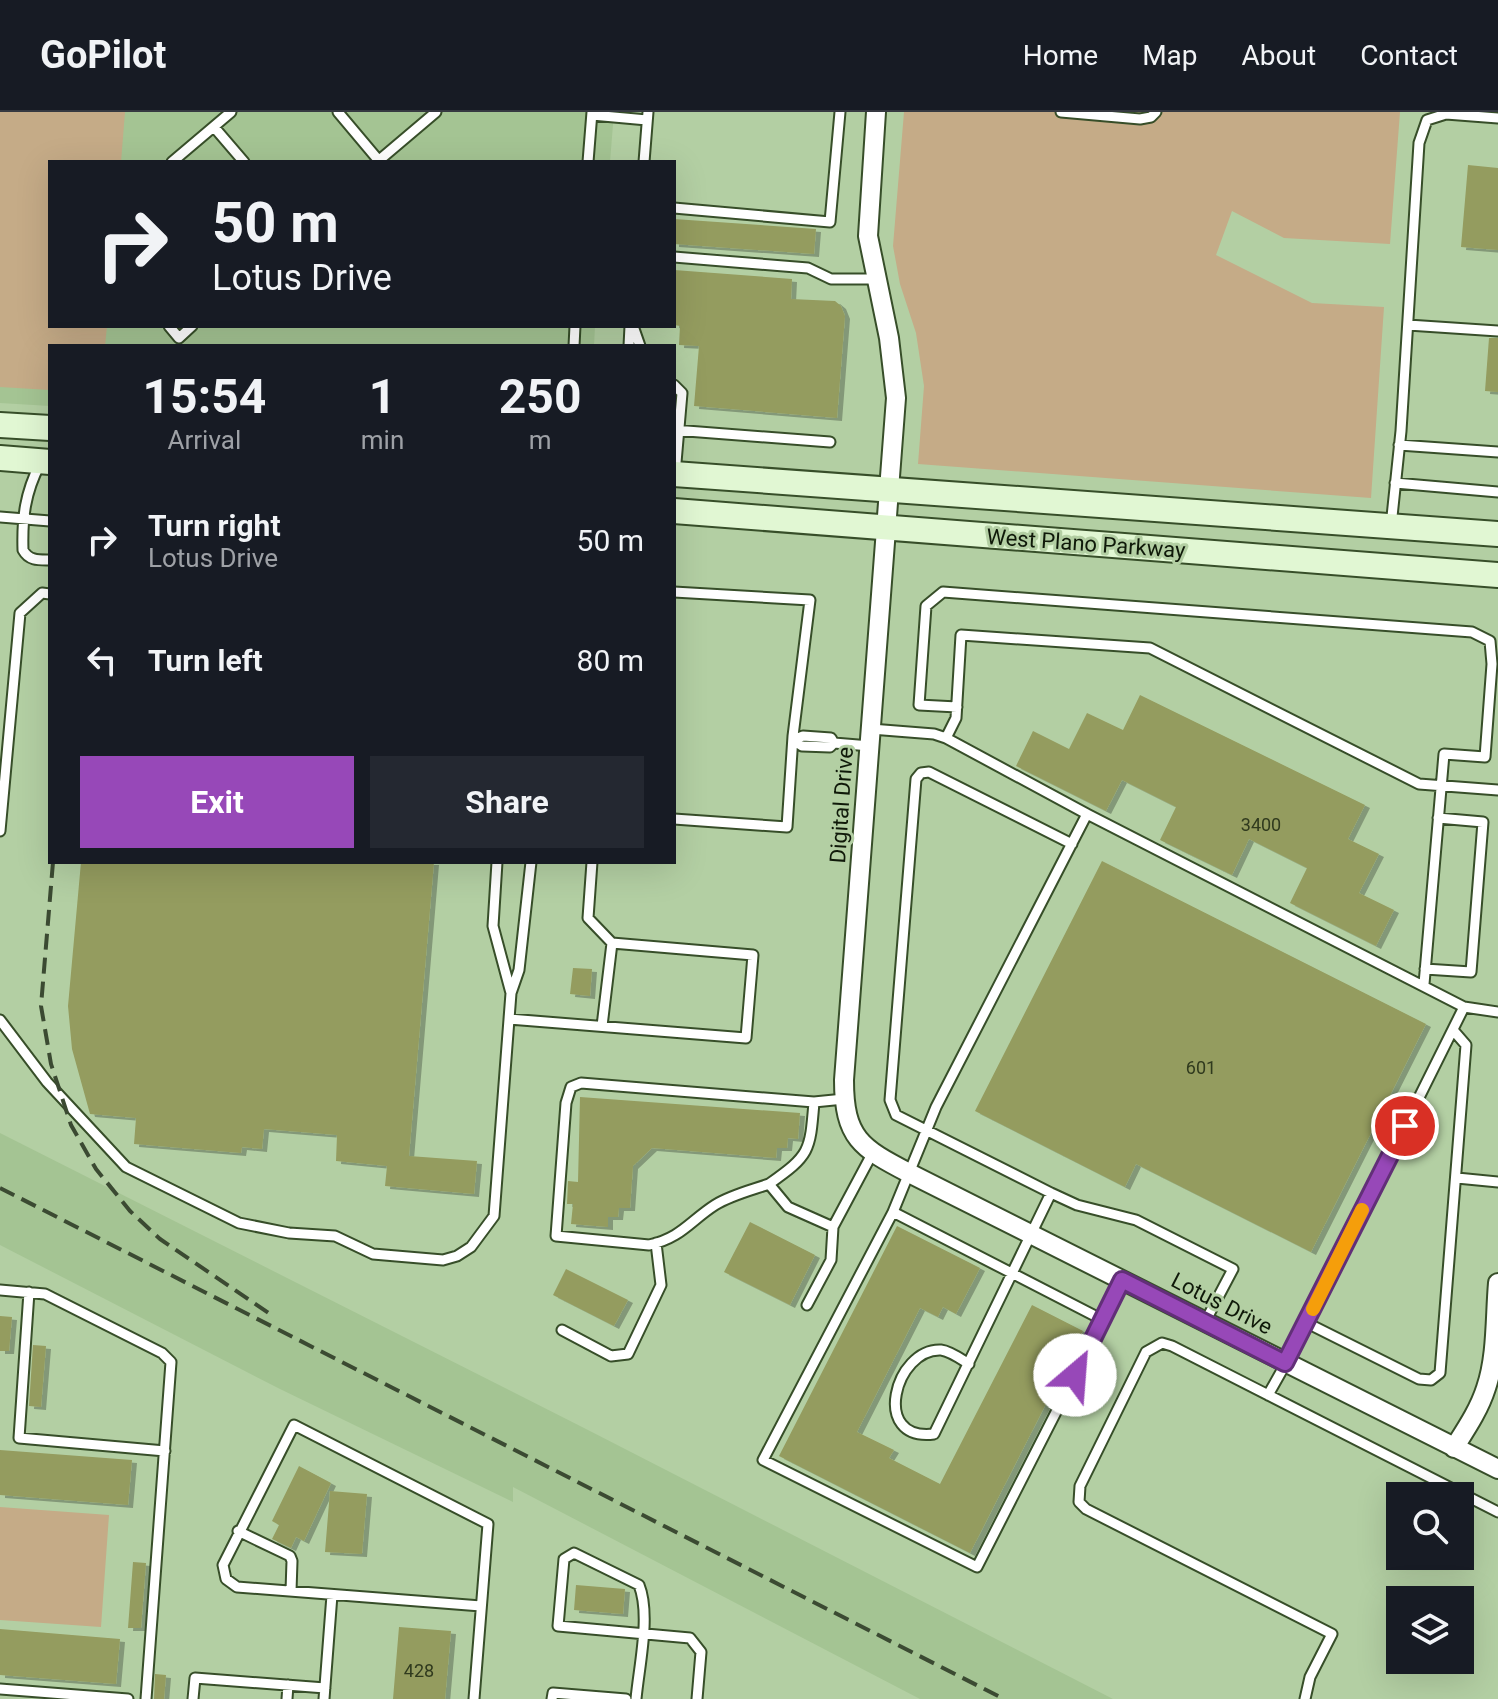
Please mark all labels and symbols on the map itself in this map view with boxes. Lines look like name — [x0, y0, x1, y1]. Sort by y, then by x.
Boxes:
street label: West Plano Parkway — [986, 524, 1187, 563]
street label: Digital Drive — [825, 746, 858, 864]
house number: 3400 — [1241, 814, 1281, 835]
house number: 601 — [1186, 1057, 1216, 1078]
pin — [1371, 1092, 1439, 1160]
street label: Lotus Drive — [1167, 1267, 1276, 1340]
position arrow — [1033, 1333, 1117, 1417]
house number: 428 — [404, 1660, 434, 1681]

